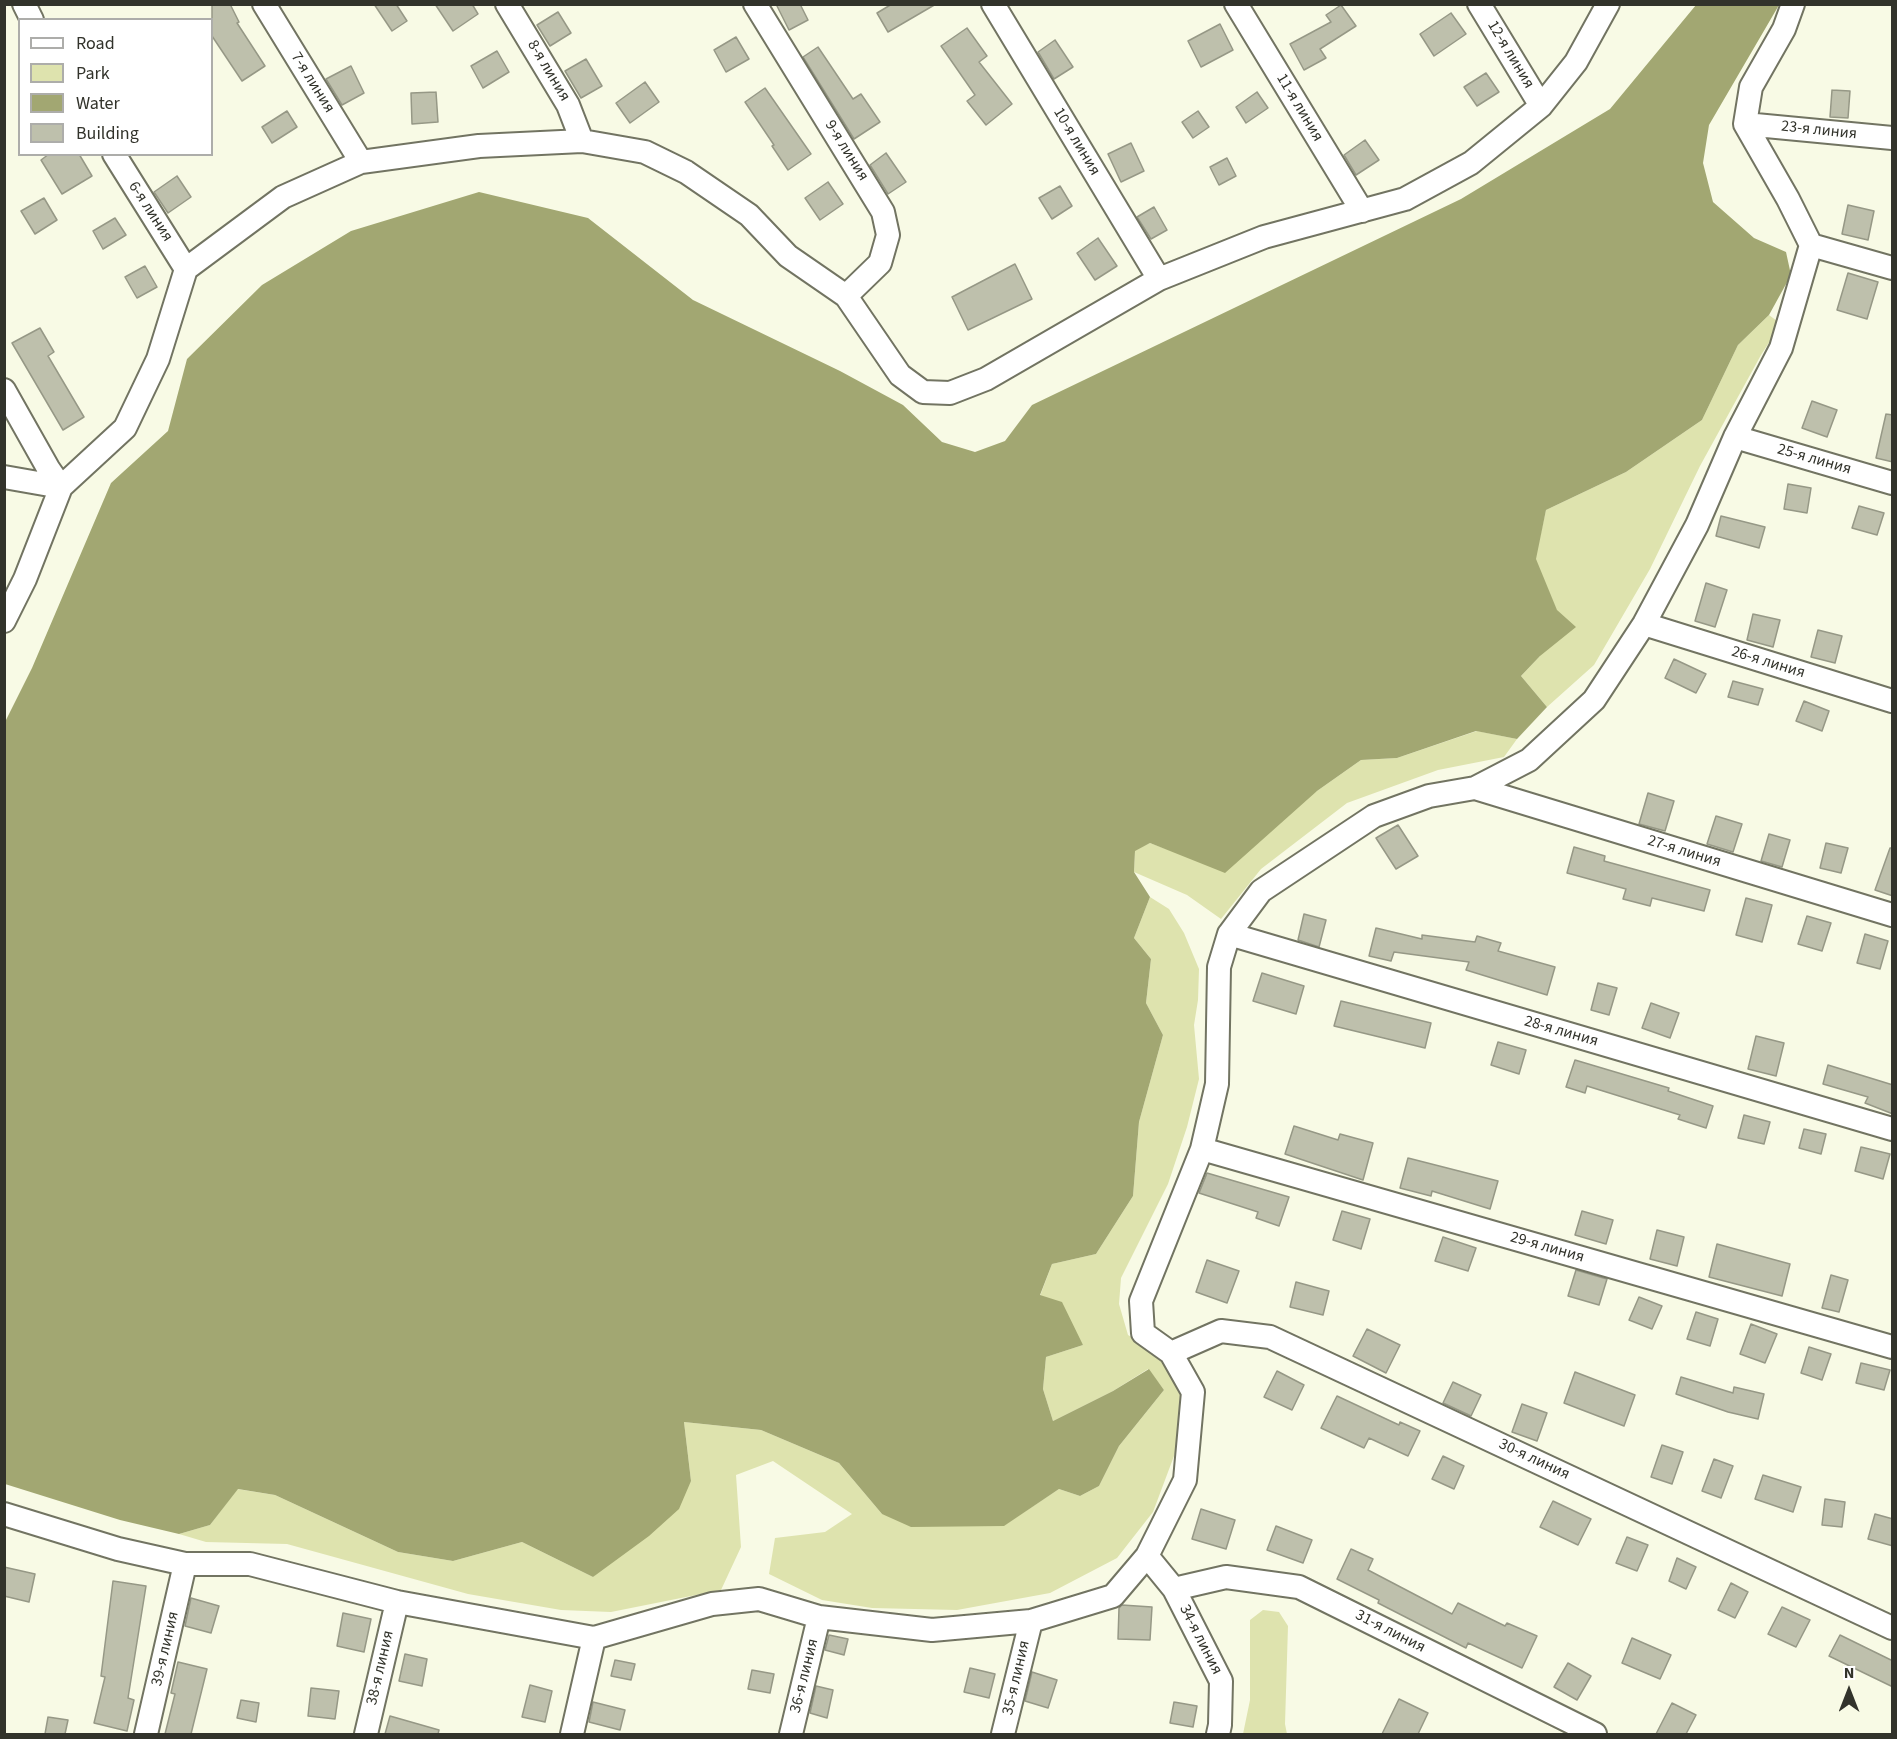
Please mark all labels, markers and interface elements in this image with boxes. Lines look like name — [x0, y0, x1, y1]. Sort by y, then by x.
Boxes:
street label: 12-я линия — [1482, 17, 1538, 93]
legend — [18, 18, 213, 156]
text: Road — [76, 31, 115, 56]
street label: 8-я линия — [522, 37, 574, 105]
street label: 7-я линия — [286, 49, 338, 117]
text: Park — [76, 61, 110, 86]
street label: 11-я линия — [1271, 70, 1327, 146]
text: Water — [76, 91, 120, 116]
street label: 10-я линия — [1048, 104, 1104, 180]
street label: 9-я линия — [820, 117, 872, 185]
street label: 23-я линия — [1780, 117, 1858, 145]
text: Building — [76, 121, 139, 146]
street label: 6-я линия — [123, 178, 177, 246]
street label: 25-я линия — [1775, 440, 1853, 480]
street label: 26-я линия — [1729, 643, 1807, 683]
street label: 27-я линия — [1645, 832, 1723, 872]
street label: 28-я линия — [1522, 1012, 1600, 1052]
street label: 29-я линия — [1508, 1228, 1586, 1268]
street label: 30-я линия — [1496, 1435, 1572, 1485]
street label: 34-я линия — [1174, 1602, 1226, 1678]
street label: 31-я линия — [1352, 1606, 1428, 1658]
street label: 39-я линия — [148, 1610, 184, 1688]
street label: 38-я линия — [363, 1629, 399, 1707]
street label: 36-я линия — [786, 1637, 824, 1715]
street label: 35-я линия — [999, 1639, 1035, 1717]
north arrow — [1819, 1661, 1879, 1721]
text: N — [1844, 1662, 1854, 1684]

